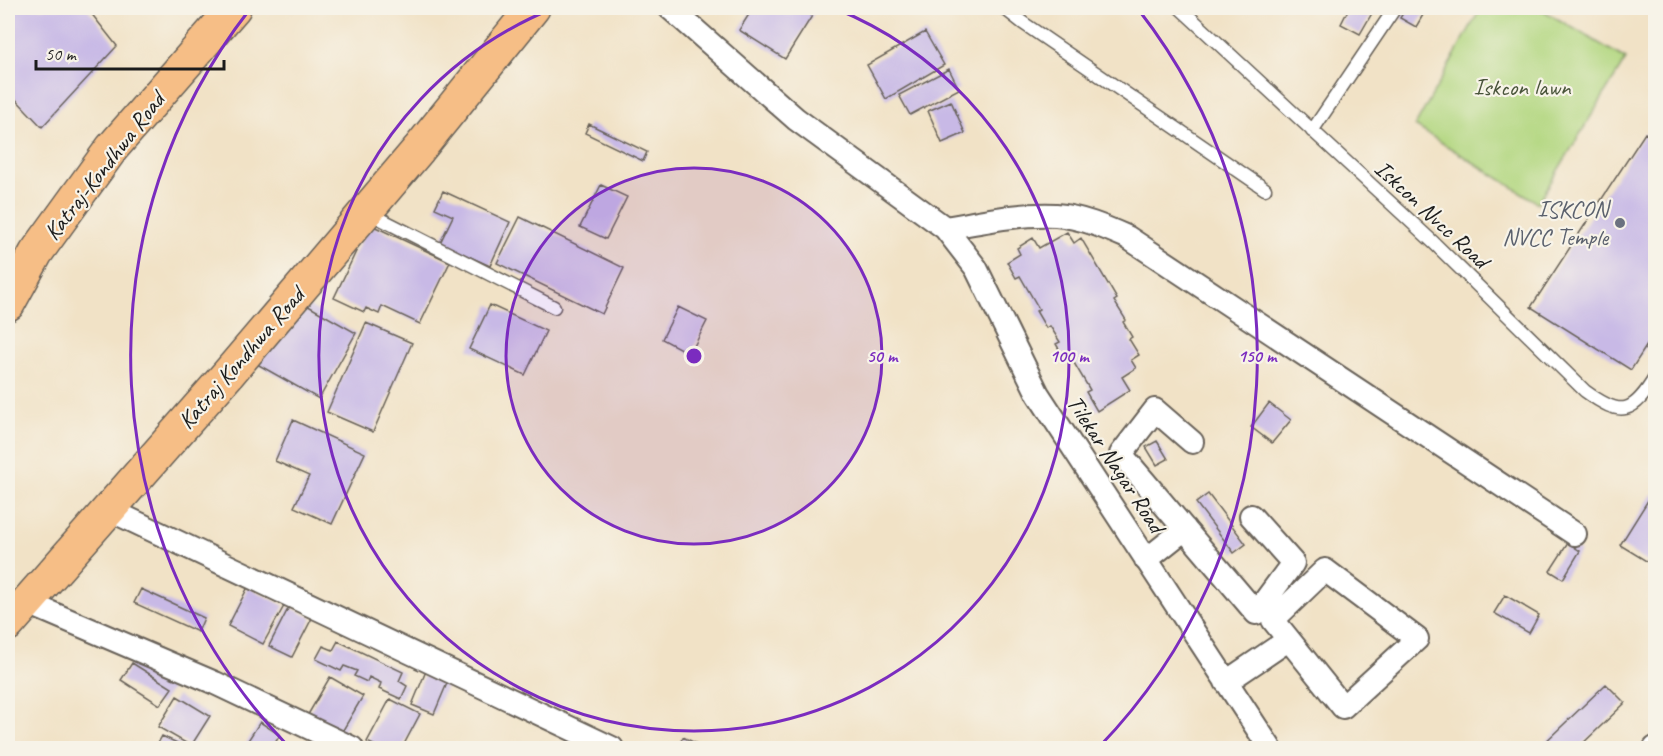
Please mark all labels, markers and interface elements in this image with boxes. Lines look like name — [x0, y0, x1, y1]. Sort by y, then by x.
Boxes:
scale bar — [36, 33, 224, 71]
text: 50 m — [45, 43, 78, 65]
park label: Iskcon lawn — [1473, 72, 1572, 102]
street label: Katraj-Kondhwa Road — [37, 83, 173, 246]
street label: Iskcon Nvcc Road — [1369, 153, 1498, 277]
place label: ISKCON NVCC Temple — [1502, 194, 1612, 252]
marker: ISKCON NVCC Temple — [1613, 216, 1627, 230]
street label: Katraj Kondhwa Road — [171, 278, 313, 435]
text: 50 m — [867, 345, 899, 367]
text: 100 m — [1050, 345, 1090, 367]
text: 150 m — [1238, 345, 1278, 367]
centre of rings — [684, 346, 704, 366]
street label: Tilekar Nagar Road — [1060, 389, 1174, 541]

